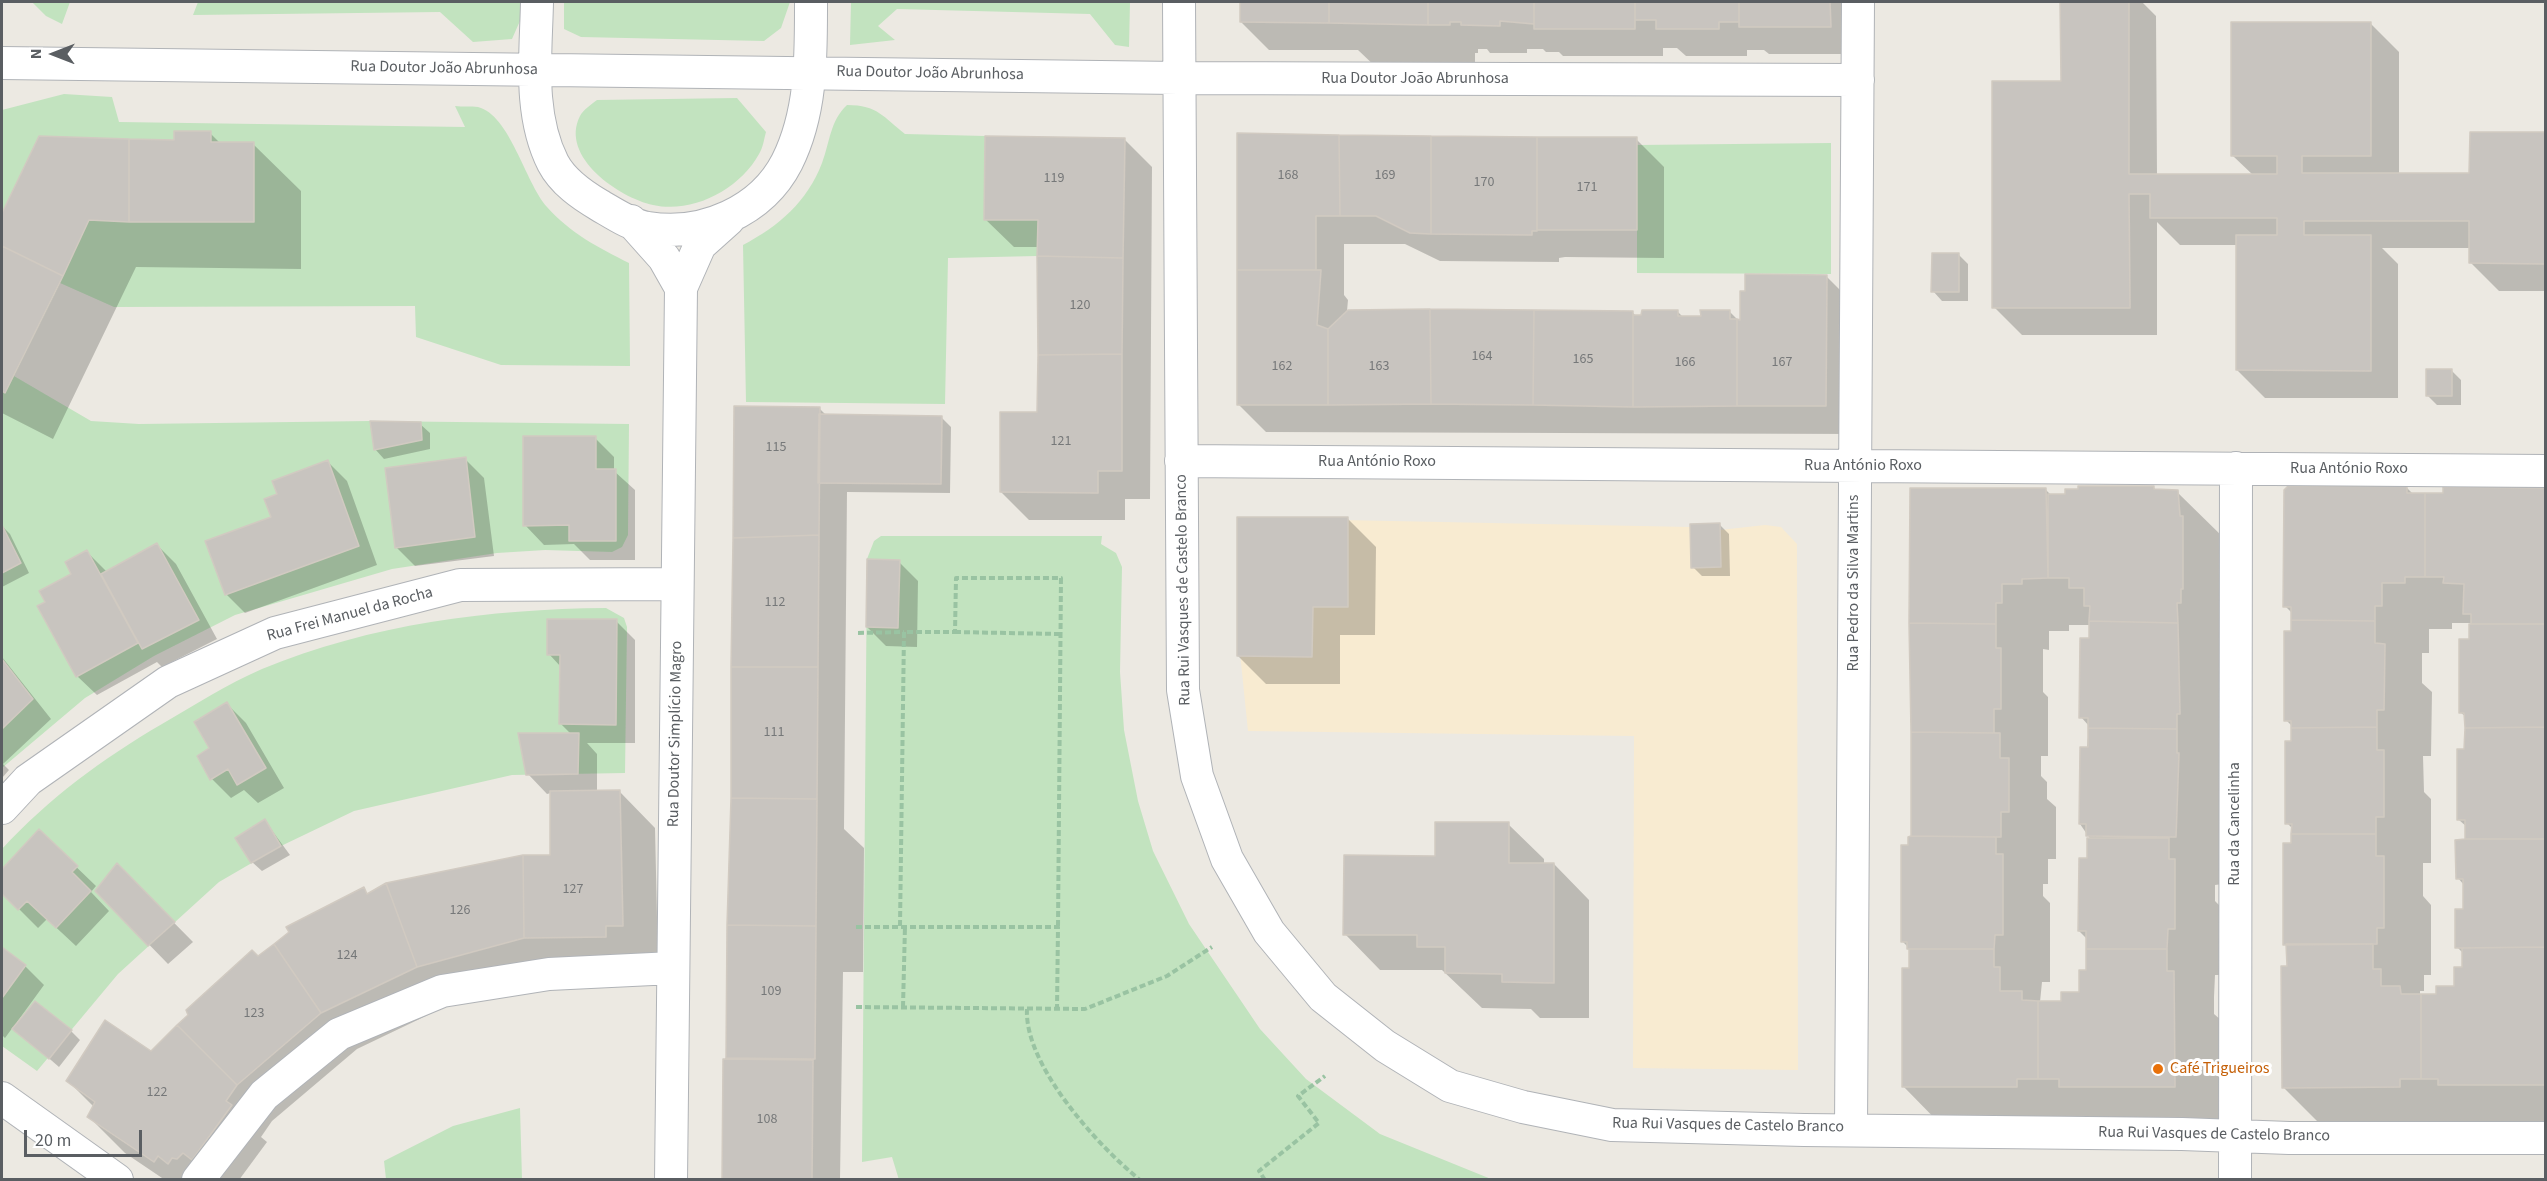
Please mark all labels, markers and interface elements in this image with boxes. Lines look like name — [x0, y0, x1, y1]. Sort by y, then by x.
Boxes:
north arrow — [24, 24, 84, 84]
text: N — [25, 49, 47, 59]
street label: Rua Doutor João Abrunhosa — [350, 58, 538, 80]
street label: Rua Doutor João Abrunhosa — [836, 63, 1024, 85]
street label: Rua Doutor João Abrunhosa — [1321, 69, 1509, 89]
house number: 168 — [1278, 168, 1298, 184]
house number: 169 — [1375, 168, 1395, 184]
house number: 119 — [1044, 171, 1064, 187]
house number: 170 — [1474, 175, 1494, 191]
house number: 171 — [1577, 180, 1597, 196]
house number: 120 — [1070, 298, 1090, 314]
house number: 164 — [1472, 349, 1492, 365]
house number: 165 — [1573, 352, 1593, 368]
house number: 166 — [1675, 355, 1695, 371]
house number: 167 — [1772, 355, 1792, 371]
house number: 162 — [1272, 359, 1292, 375]
house number: 163 — [1369, 359, 1389, 375]
house number: 121 — [1051, 434, 1071, 450]
house number: 115 — [766, 440, 786, 456]
street label: Rua António Roxo — [1318, 452, 1436, 472]
street label: Rua António Roxo — [1804, 456, 1922, 476]
street label: Rua António Roxo — [2290, 459, 2408, 479]
street label: Rua Rui Vasques de Castelo Branco — [1172, 474, 1196, 706]
street label: Rua Pedro da Silva Martins — [1844, 495, 1864, 671]
street label: Rua Frei Manuel da Rocha — [265, 584, 435, 646]
house number: 112 — [765, 595, 785, 611]
street label: Rua Doutor Simplício Magro — [665, 641, 687, 827]
house number: 111 — [764, 725, 784, 741]
street label: Rua da Cancelinha — [2225, 762, 2245, 886]
house number: 127 — [563, 882, 583, 898]
house number: 126 — [450, 903, 470, 919]
house number: 124 — [337, 948, 357, 964]
house number: 109 — [761, 984, 781, 1000]
house number: 123 — [244, 1006, 264, 1022]
place label: Café Trigueiros — [2170, 1059, 2270, 1079]
marker: Café Trigueiros — [2151, 1062, 2165, 1076]
house number: 122 — [147, 1085, 167, 1101]
house number: 108 — [757, 1112, 777, 1128]
street label: Rua Rui Vasques de Castelo Branco — [1612, 1114, 1844, 1138]
scale bar — [27, 1118, 146, 1156]
street label: Rua Rui Vasques de Castelo Branco — [2098, 1123, 2330, 1147]
text: 20 m — [35, 1128, 71, 1153]

